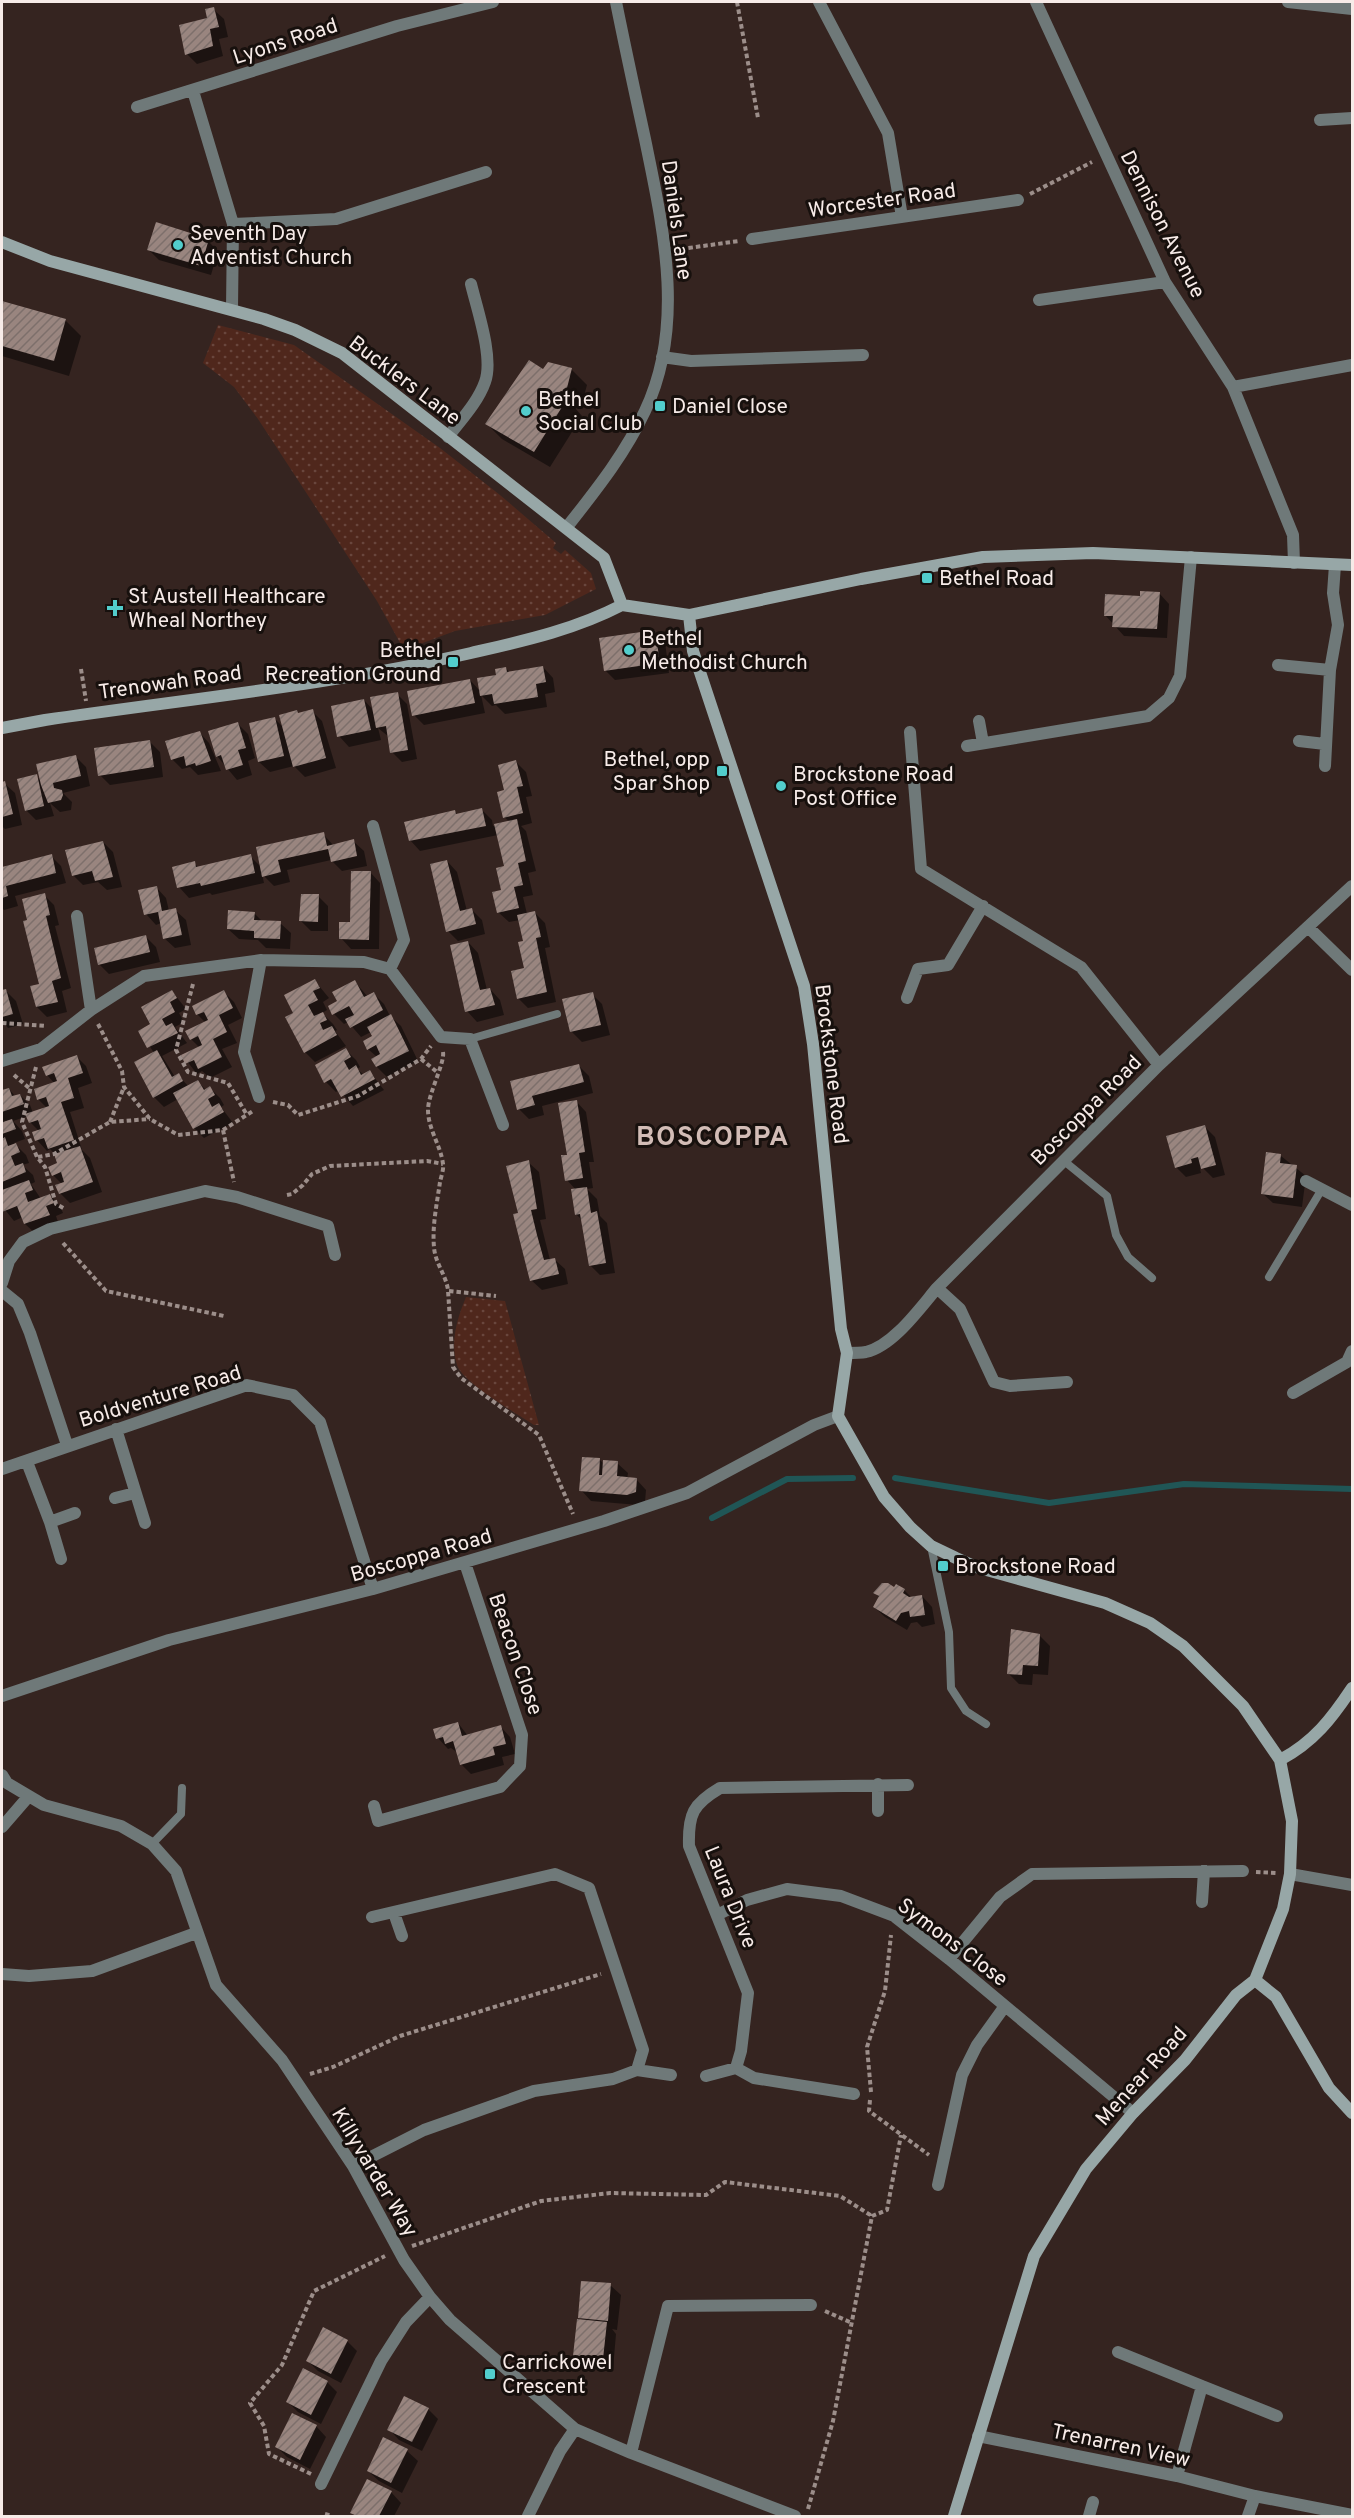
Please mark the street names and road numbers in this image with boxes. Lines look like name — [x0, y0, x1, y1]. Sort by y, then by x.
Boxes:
street label: Lyons Road — [230, 13, 341, 72]
street label: Dennison Avenue — [1113, 146, 1211, 303]
street label: Daniels Lane — [654, 159, 697, 282]
street label: Worcester Road — [807, 178, 958, 225]
street label: Bucklers Lane — [343, 330, 465, 432]
street label: Trenowah Road — [97, 660, 244, 707]
street label: Brockstone Road — [807, 983, 854, 1146]
street label: Boscoppa Road — [1026, 1050, 1148, 1172]
street label: Boldventure Road — [76, 1360, 245, 1435]
street label: Boscoppa Road — [348, 1523, 495, 1590]
street label: Beacon Close — [481, 1590, 548, 1719]
street label: Laura Drive — [697, 1842, 762, 1953]
street label: Symons Close — [892, 1893, 1013, 1994]
street label: Menear Road — [1090, 2022, 1194, 2132]
street label: Killyvarder Way — [324, 2103, 423, 2242]
street label: Trenarren View — [1049, 2419, 1192, 2474]

